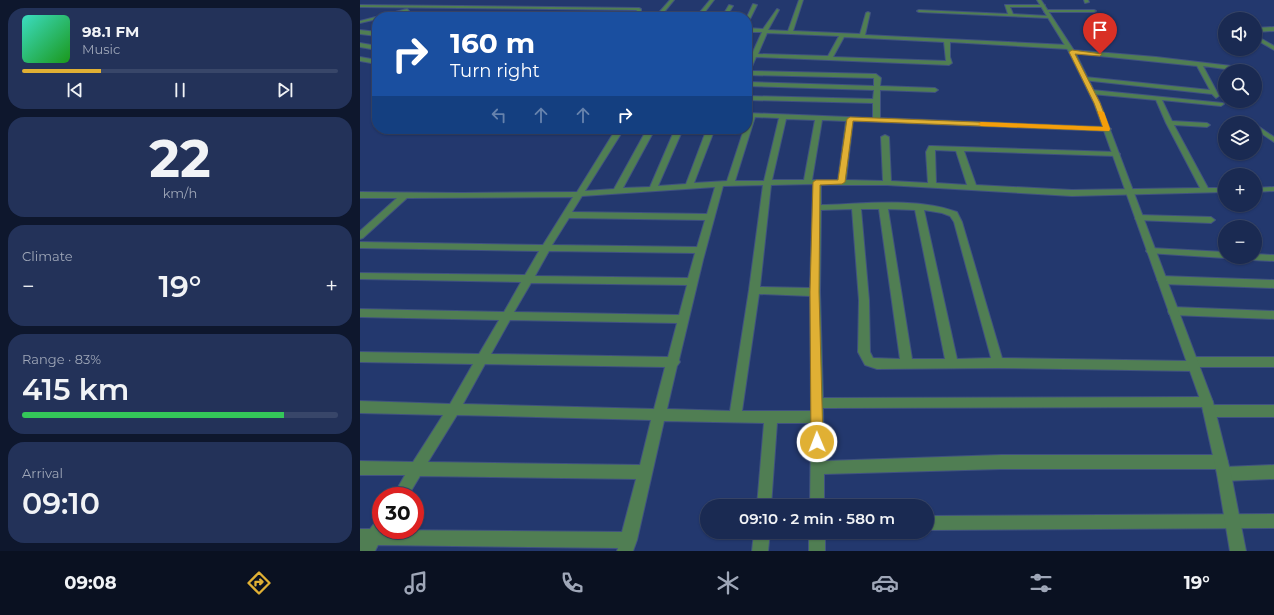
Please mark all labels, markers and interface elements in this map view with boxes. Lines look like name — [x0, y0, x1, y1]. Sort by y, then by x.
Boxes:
map controls — [1218, 12, 1262, 264]
button: sound — [1218, 12, 1262, 56]
pin — [1083, 13, 1117, 54]
icon: arrive — [1089, 19, 1111, 41]
text: 98.1 FM — [82, 22, 139, 41]
text: 160 m — [450, 26, 535, 60]
icon: right — [384, 28, 436, 80]
text: Music — [82, 41, 120, 57]
text: Turn right — [450, 60, 540, 82]
button: search — [1218, 64, 1262, 108]
icon: previous — [64, 79, 86, 101]
icon: pause — [169, 79, 191, 101]
icon: next — [274, 79, 296, 101]
icon: left — [488, 104, 510, 126]
icon: ahead — [530, 104, 552, 126]
icon: ahead — [572, 104, 594, 126]
icon: right — [614, 104, 636, 126]
button: layers — [1218, 116, 1262, 160]
text: 22 — [149, 127, 211, 190]
button: + — [1218, 168, 1262, 212]
text: km/h — [163, 185, 197, 201]
button: − — [1218, 220, 1262, 264]
text: Climate — [22, 248, 73, 264]
text: 19° — [159, 268, 201, 305]
text: − — [22, 273, 35, 300]
text: + — [325, 273, 338, 300]
text: Range · 83% — [22, 351, 101, 367]
text: 415 km — [22, 371, 129, 408]
position arrow — [796, 421, 838, 463]
text: Arrival — [22, 465, 63, 481]
text: 09:10 — [22, 485, 100, 522]
speed limit sign: 30 — [372, 487, 424, 539]
text: 09:10 · 2 min · 580 m — [739, 509, 895, 528]
icon: directions — [245, 569, 273, 597]
icon: music — [402, 569, 430, 597]
icon: phone — [558, 569, 586, 597]
icon: climate — [714, 569, 742, 597]
icon: car — [871, 569, 899, 597]
icon: filters — [1027, 569, 1055, 597]
text: 09:08 — [64, 572, 117, 594]
text: 19° — [1184, 572, 1210, 594]

